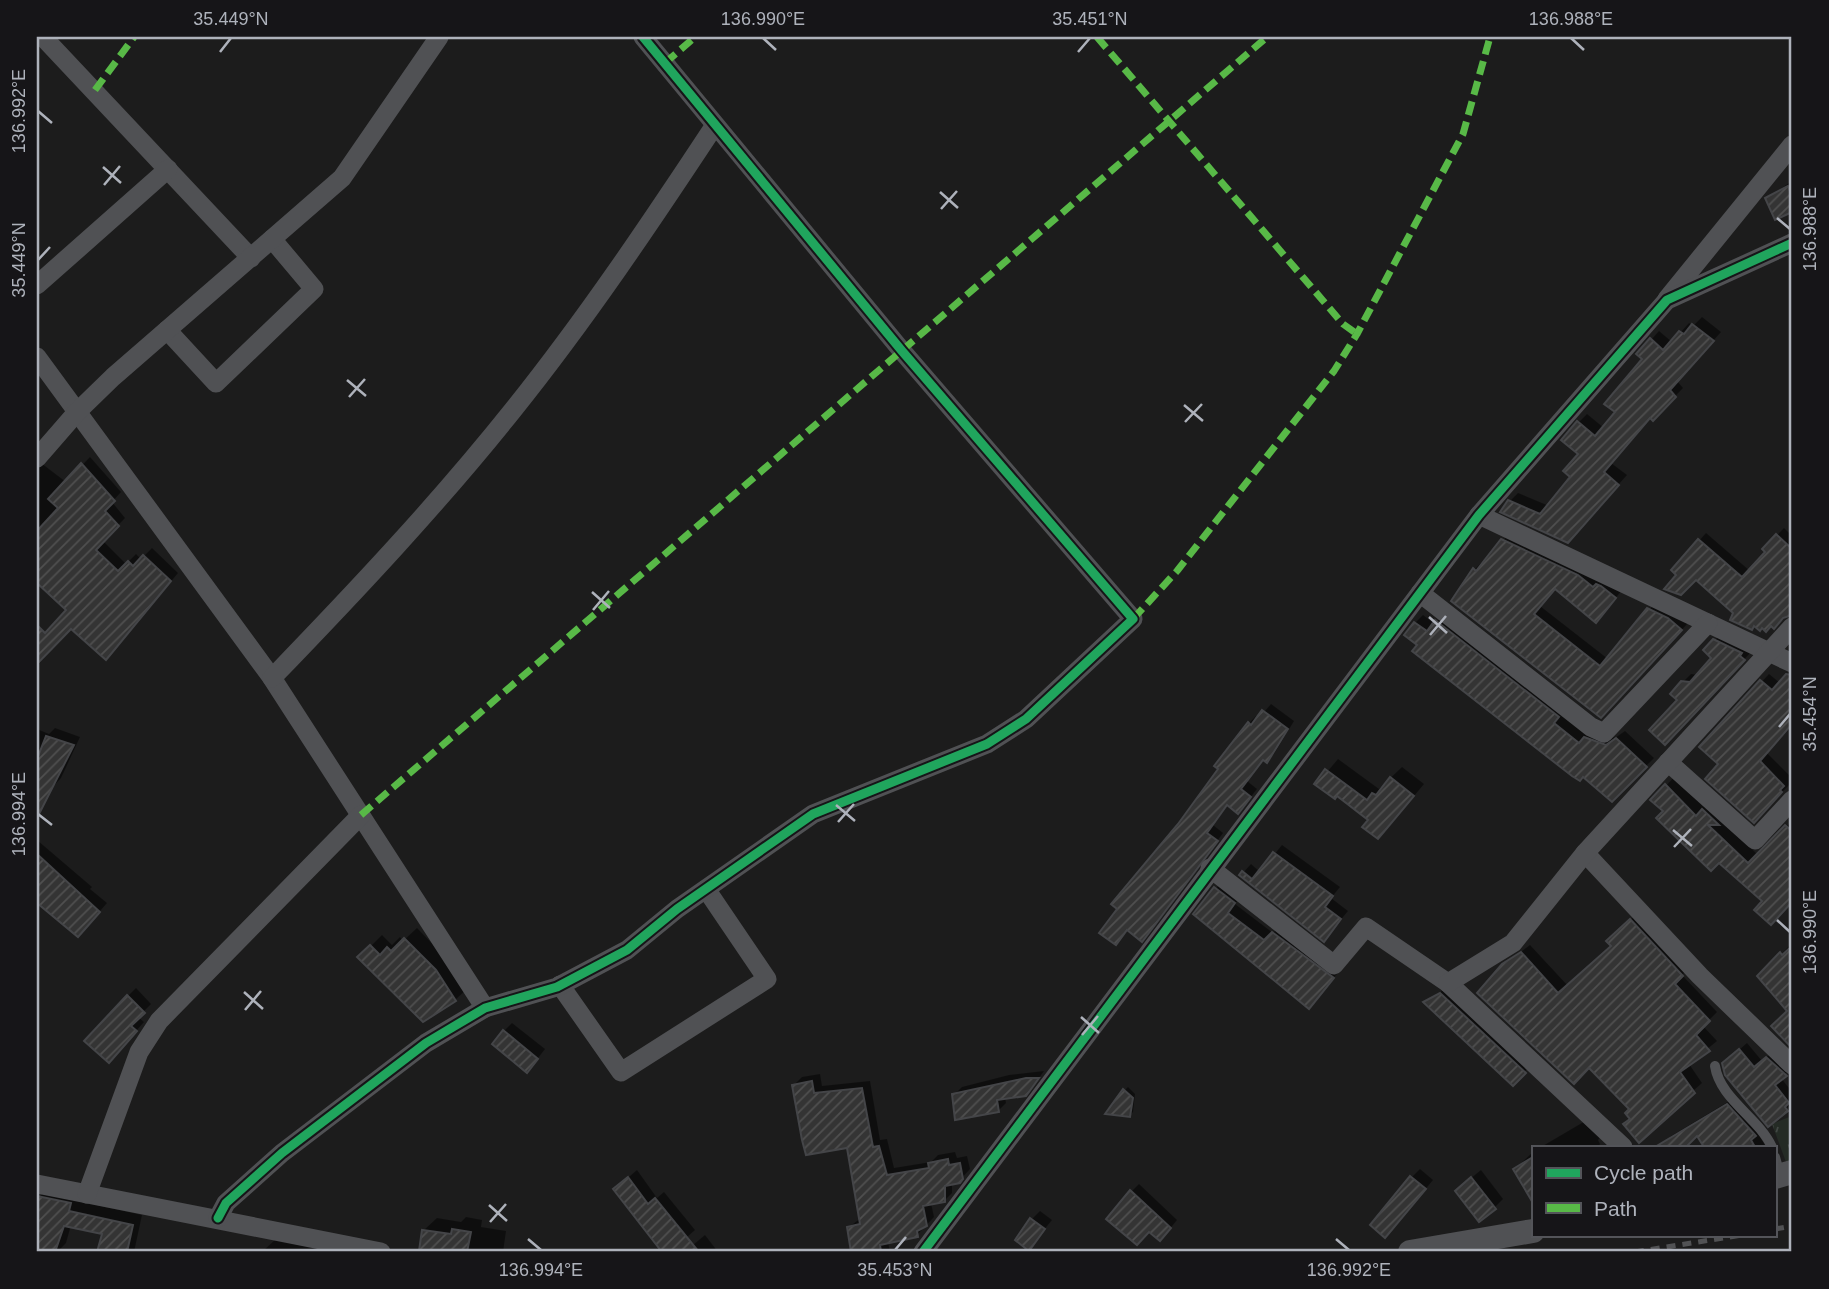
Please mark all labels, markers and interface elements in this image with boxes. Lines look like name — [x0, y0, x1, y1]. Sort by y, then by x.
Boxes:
text: 35.449°N — [193, 9, 269, 29]
text: 136.990°E — [721, 9, 805, 29]
text: 35.451°N — [1052, 9, 1128, 29]
text: 136.988°E — [1529, 9, 1613, 29]
text: 136.992°E — [9, 69, 29, 153]
text: 136.988°E — [1800, 187, 1820, 271]
text: 35.449°N — [9, 222, 29, 298]
text: 35.454°N — [1800, 676, 1820, 752]
text: 136.994°E — [9, 772, 29, 856]
text: 136.990°E — [1800, 890, 1820, 974]
legend — [1532, 1146, 1776, 1236]
text: Cycle path — [1594, 1161, 1693, 1184]
text: Path — [1594, 1197, 1637, 1220]
text: 136.994°E — [499, 1260, 583, 1280]
text: 35.453°N — [857, 1260, 933, 1280]
text: 136.992°E — [1307, 1260, 1391, 1280]

